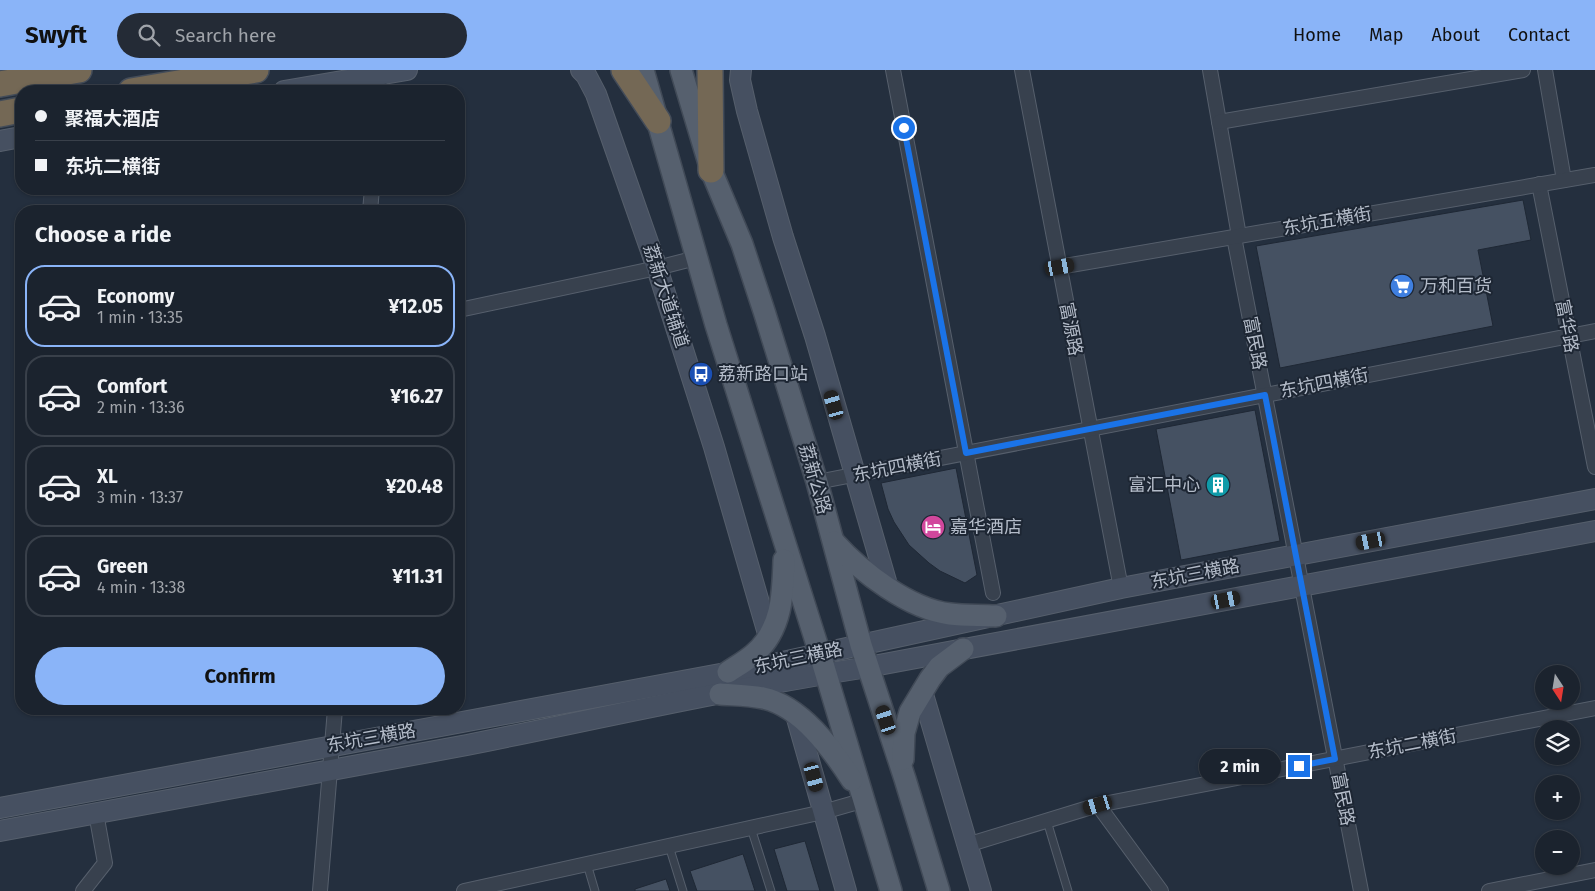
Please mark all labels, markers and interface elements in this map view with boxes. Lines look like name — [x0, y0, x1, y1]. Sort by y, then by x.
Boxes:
search box — [117, 13, 467, 58]
text: Swyft — [25, 21, 87, 49]
icon: search — [135, 21, 163, 49]
text: Search here — [175, 24, 276, 47]
text: Home — [1293, 24, 1341, 46]
text: Map — [1369, 24, 1403, 46]
text: About — [1431, 24, 1480, 46]
text: Contact — [1508, 24, 1570, 46]
text: 聚福大酒店 — [65, 107, 160, 130]
route start — [893, 117, 915, 139]
text: 东坑二横街 — [65, 155, 160, 178]
street label: 东坑五横街 — [1281, 202, 1373, 240]
text: Choose a ride — [35, 221, 171, 248]
street label: 荔新大道辅道 — [639, 241, 693, 351]
car — [1043, 257, 1076, 277]
supermarket icon: 万和百货 — [1389, 273, 1415, 299]
place label: 万和百货 — [1420, 275, 1492, 297]
icon: car — [37, 284, 82, 329]
text: Economy — [97, 285, 174, 308]
text: ¥12.05 — [389, 295, 443, 318]
street label: 富华路 — [1551, 297, 1583, 355]
street label: 富源路 — [1055, 300, 1087, 358]
text: 1 min · 13:35 — [97, 308, 183, 327]
street label: 富民路 — [1239, 314, 1271, 372]
bus stop icon: 荔新路口站 — [688, 361, 714, 387]
place label: 荔新路口站 — [718, 363, 808, 385]
street label: 东坑四横街 — [1278, 364, 1370, 402]
icon: car — [37, 374, 82, 419]
text: Comfort — [97, 375, 167, 398]
text: ¥16.27 — [390, 385, 443, 408]
car — [822, 389, 845, 421]
text: 2 min · 13:36 — [97, 398, 185, 417]
street label: 荔新公路 — [795, 441, 835, 517]
street label: 东坑四横街 — [851, 448, 943, 486]
icon: car — [37, 464, 82, 509]
text: XL — [97, 465, 118, 488]
building icon: 富汇中心 — [1205, 472, 1231, 498]
place label: 富汇中心 — [1128, 474, 1200, 496]
text: ¥20.48 — [386, 475, 443, 498]
text: 3 min · 13:37 — [97, 488, 183, 507]
hotel icon: 嘉华酒店 — [920, 514, 946, 540]
place label: 嘉华酒店 — [950, 516, 1022, 538]
car — [1354, 531, 1387, 551]
icon: car — [37, 554, 82, 599]
text: Green — [97, 555, 148, 578]
street label: 东坑三横路 — [1149, 555, 1241, 593]
text: ¥11.31 — [392, 565, 443, 588]
text: 4 min · 13:38 — [97, 578, 185, 597]
car — [1209, 590, 1242, 610]
street label: 东坑三横路 — [752, 638, 844, 678]
button: Confirm — [35, 647, 445, 705]
north arrow — [1535, 665, 1580, 710]
map controls — [1535, 665, 1580, 875]
car — [874, 703, 897, 737]
street label: 东坑三横路 — [325, 719, 417, 757]
button: layers — [1535, 720, 1580, 765]
street label: 东坑二横街 — [1366, 725, 1458, 763]
callout: 2 min — [1199, 748, 1282, 784]
route end — [1288, 755, 1310, 777]
text: 2 min — [1220, 757, 1260, 776]
car — [802, 761, 825, 793]
street label: 富民路 — [1327, 770, 1359, 828]
button: + — [1535, 775, 1580, 820]
car — [1081, 793, 1114, 817]
button: − — [1535, 830, 1580, 875]

